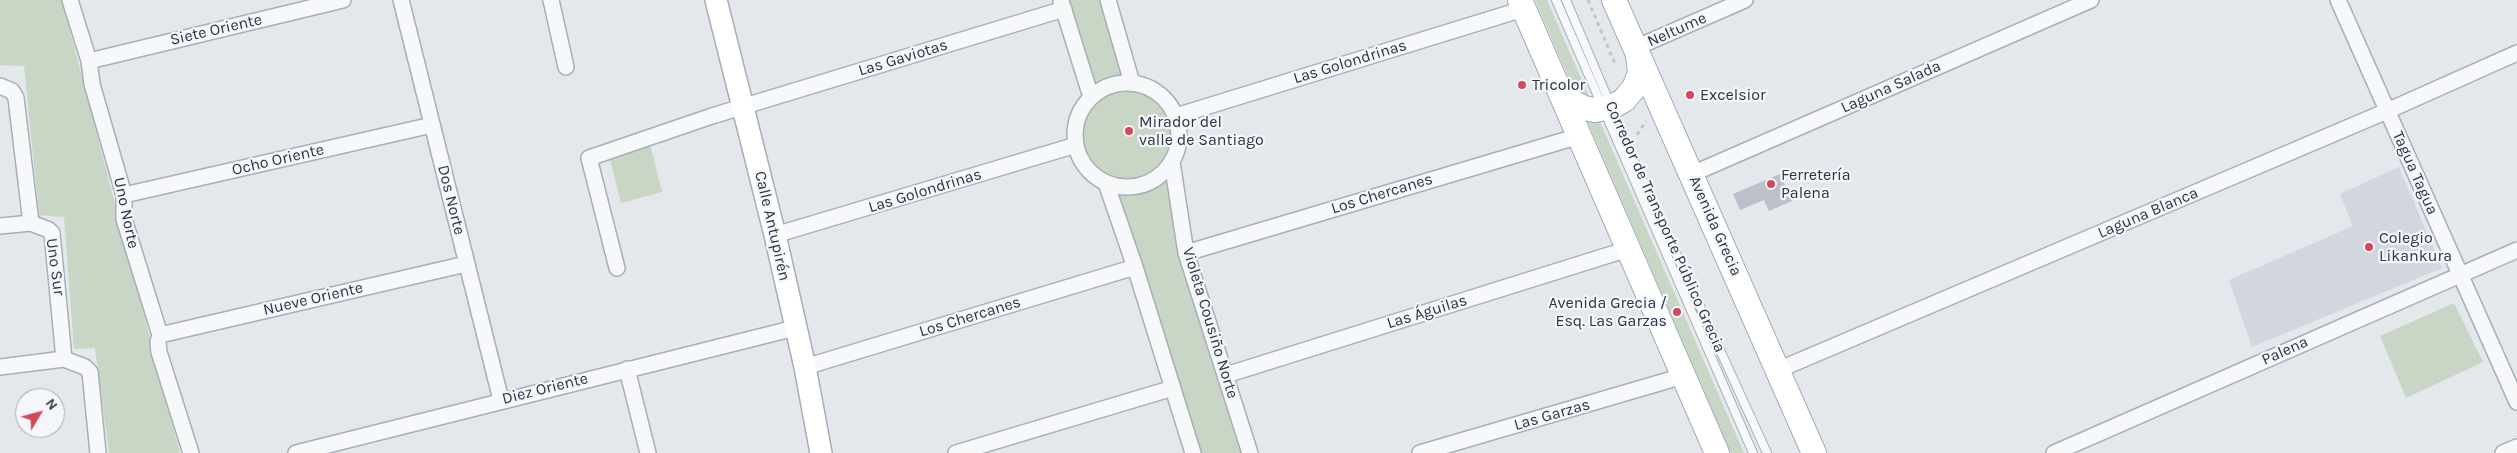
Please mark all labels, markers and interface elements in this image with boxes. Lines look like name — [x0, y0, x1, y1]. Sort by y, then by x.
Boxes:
street label: Neltume — [1645, 9, 1709, 51]
street label: Siete Oriente — [168, 10, 264, 50]
street label: Las Gaviotas — [856, 35, 950, 81]
street label: Las Golondrinas — [1291, 36, 1409, 88]
street label: Laguna Salada — [1838, 56, 1944, 118]
place label: Tricolor — [1532, 75, 1585, 95]
marker: Tricolor — [1516, 79, 1528, 91]
place label: Excelsior — [1700, 85, 1766, 105]
marker: Excelsior — [1684, 89, 1696, 101]
street label: Corredor de Transporte Público Grecia — [1601, 98, 1729, 356]
place label: Mirador del valle de Santiago — [1139, 112, 1264, 150]
marker: Mirador del valle de Santiago — [1123, 125, 1135, 137]
street label: Tagua Tagua — [2388, 128, 2442, 218]
street label: Ocho Oriente — [230, 140, 326, 180]
street label: Dos Norte — [433, 163, 469, 237]
street label: Las Golondrinas — [866, 165, 984, 217]
place label: Ferretería Palena — [1781, 165, 1851, 203]
street label: Calle Antupirén — [750, 169, 794, 283]
street label: Los Chercanes — [1329, 169, 1435, 219]
street label: Avenida Grecia — [1684, 173, 1746, 279]
street label: Uno Norte — [109, 176, 143, 250]
marker: Ferretería Palena — [1765, 178, 1777, 190]
street label: Laguna Blanca — [2095, 183, 2201, 243]
place label: Colegio Likankura — [2379, 228, 2452, 266]
street label: Uno Sur — [41, 237, 69, 297]
marker: Colegio Likankura — [2363, 241, 2375, 253]
street label: Violeta Cousiño Norte — [1178, 245, 1242, 401]
street label: Nueve Oriente — [261, 278, 365, 320]
street label: Las Águilas — [1385, 291, 1469, 333]
street label: Los Chercanes — [917, 292, 1023, 342]
place label: Avenida Grecia / Esq. Las Garzas — [1549, 293, 1667, 331]
marker: Avenida Grecia / Esq. Las Garzas — [1671, 306, 1683, 318]
street label: Palena — [2259, 332, 2311, 370]
street label: Diez Oriente — [500, 369, 590, 409]
north arrow — [15, 388, 65, 438]
text: N — [42, 395, 61, 413]
street label: Las Garzas — [1512, 395, 1592, 435]

